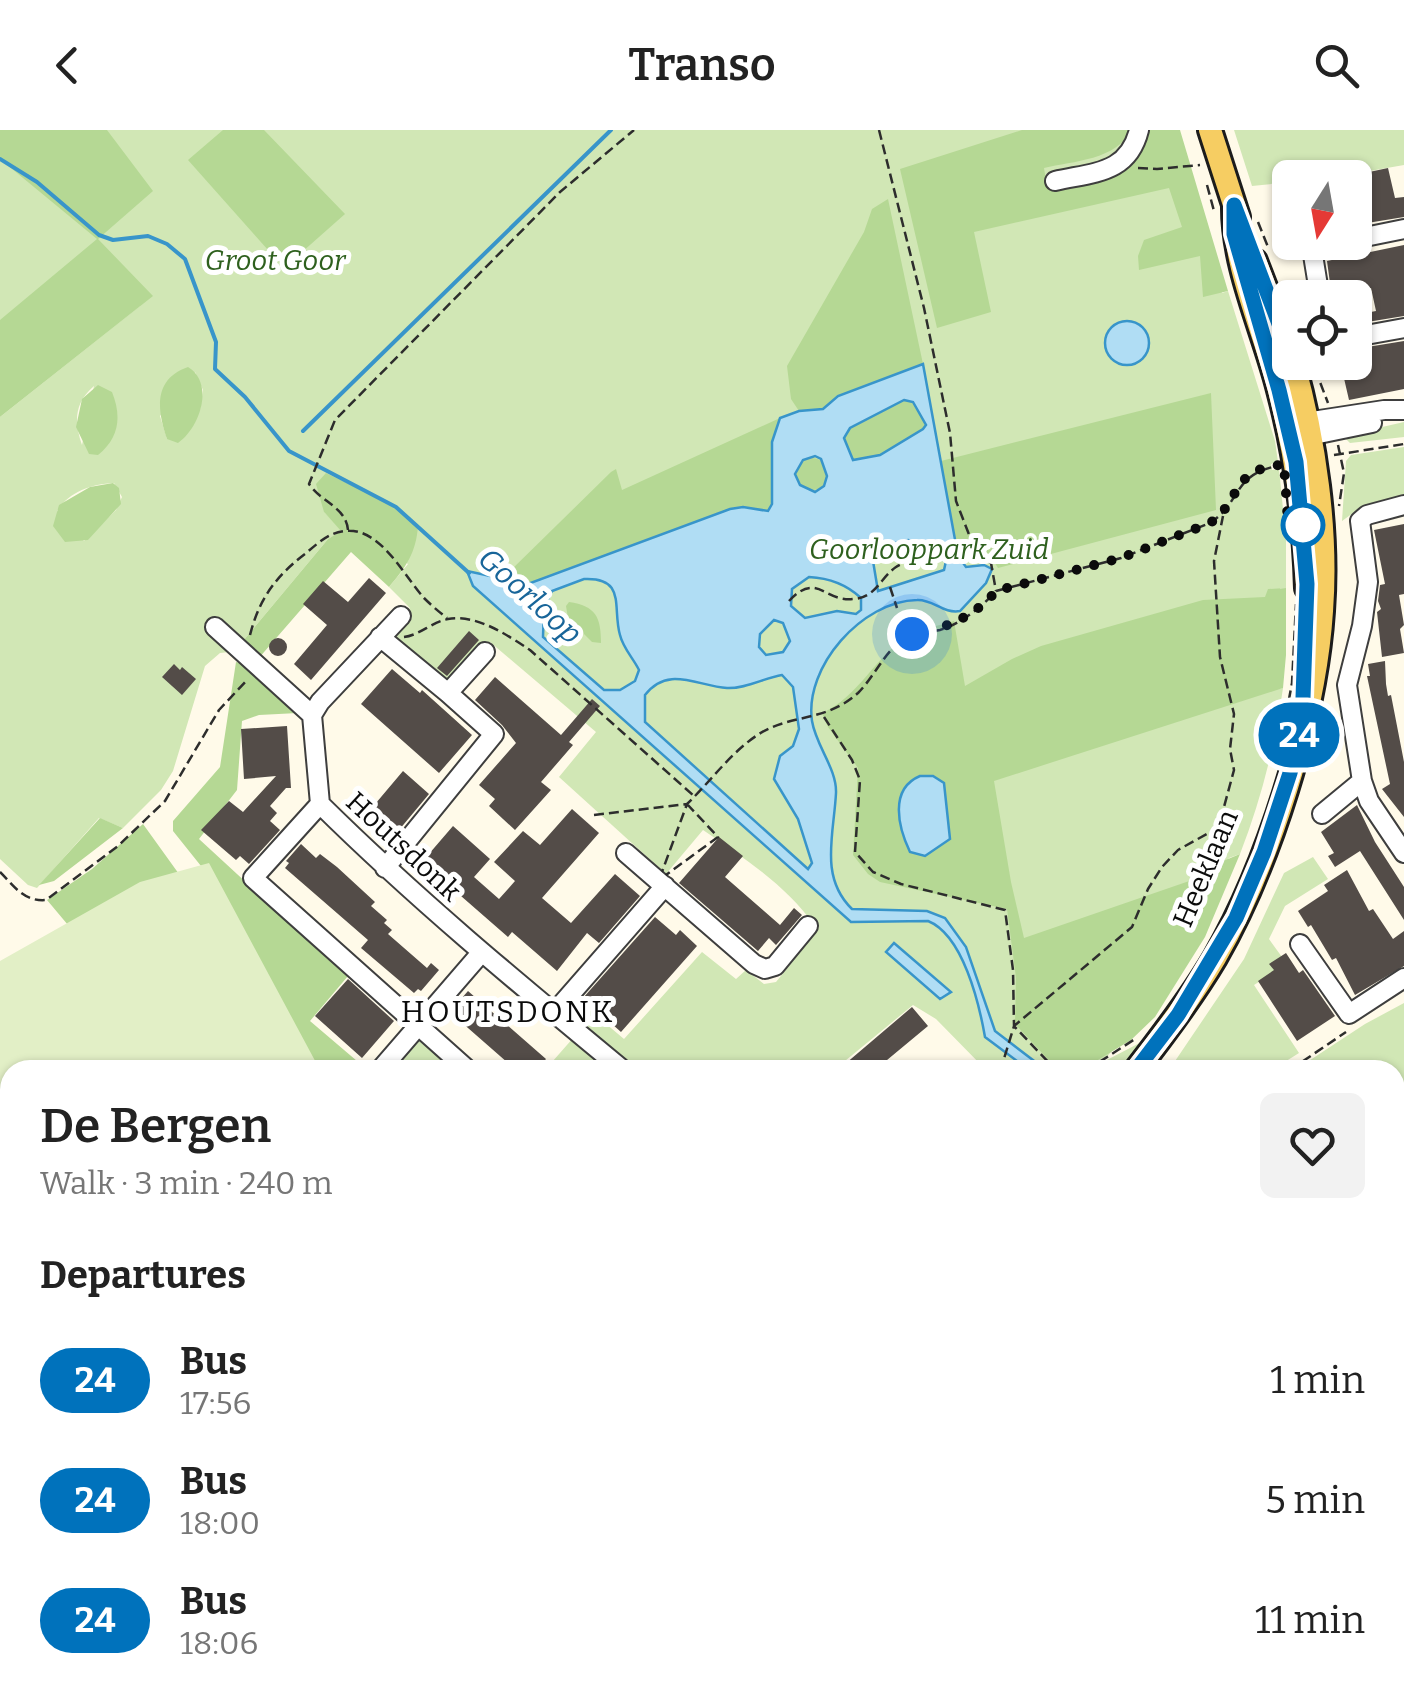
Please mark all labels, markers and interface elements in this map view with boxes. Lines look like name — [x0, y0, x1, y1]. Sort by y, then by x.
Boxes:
icon: back — [40, 38, 95, 93]
text: Transo — [628, 38, 776, 92]
icon: search — [1309, 38, 1364, 93]
north arrow — [1272, 160, 1372, 260]
map controls — [1272, 160, 1372, 380]
park label: Groot Goor — [205, 244, 347, 277]
button: locate — [1272, 280, 1372, 380]
unlabelled marker — [1282, 504, 1324, 546]
park label: Goorlooppark Zuid — [809, 533, 1049, 566]
water label: Goorloop — [471, 540, 589, 652]
your location — [887, 609, 937, 659]
line badge: 24 — [1254, 702, 1344, 768]
text: 24 — [1278, 714, 1320, 756]
street label: Houtsdonk — [339, 785, 468, 908]
street label: Heeklaan — [1166, 804, 1245, 932]
district label: HOUTSDONK — [401, 994, 615, 1030]
button: heart — [1260, 1093, 1365, 1198]
text: De Bergen — [40, 1097, 271, 1155]
text: Walk · 3 min · 240 m — [40, 1164, 333, 1202]
text: Departures — [40, 1252, 246, 1298]
text: Bus — [180, 1338, 247, 1384]
text: 1 min — [1270, 1357, 1365, 1403]
text: 24 — [74, 1359, 116, 1401]
text: 17:56 — [180, 1384, 251, 1422]
text: Bus — [180, 1458, 247, 1504]
text: 5 min — [1265, 1477, 1365, 1523]
text: 24 — [74, 1479, 116, 1521]
text: 18:00 — [180, 1504, 260, 1542]
text: Bus — [180, 1578, 247, 1624]
text: 11 min — [1255, 1597, 1365, 1643]
text: 24 — [74, 1599, 116, 1641]
text: 18:06 — [180, 1624, 258, 1662]

